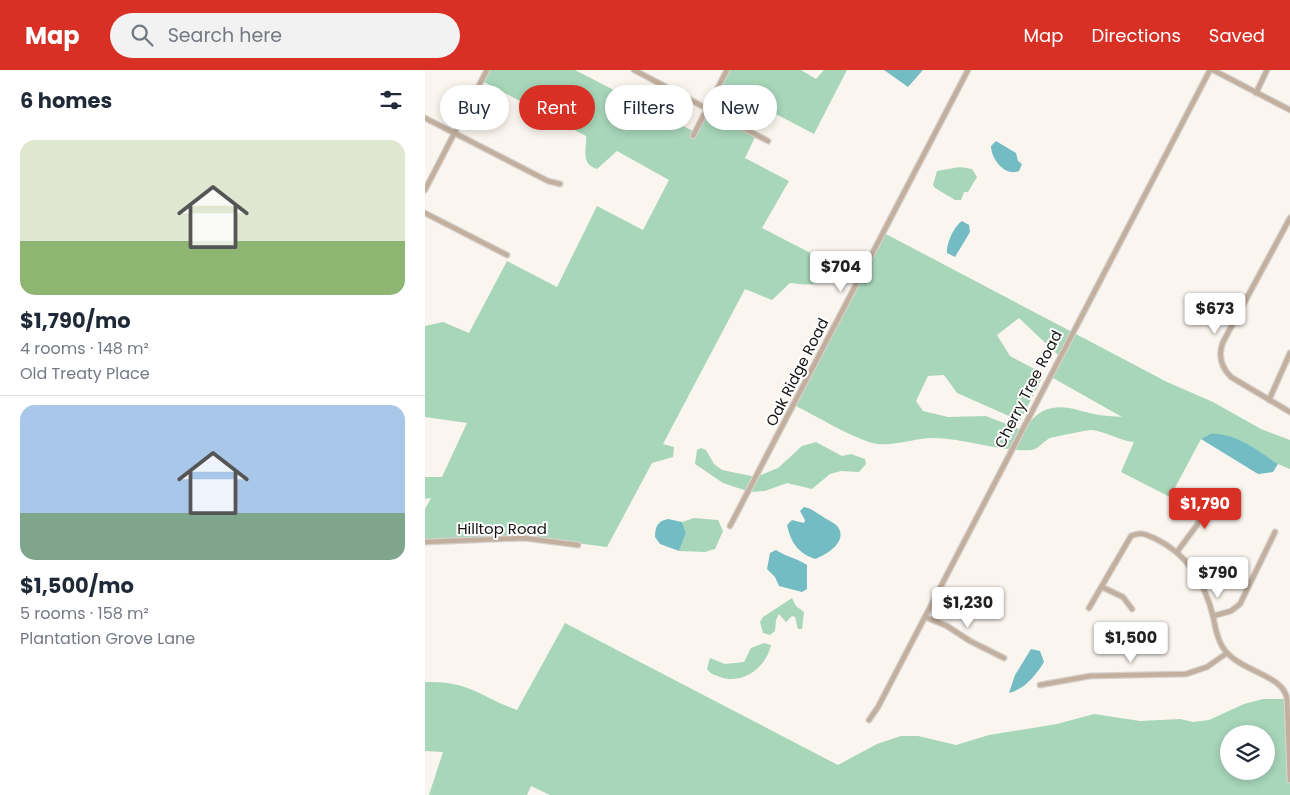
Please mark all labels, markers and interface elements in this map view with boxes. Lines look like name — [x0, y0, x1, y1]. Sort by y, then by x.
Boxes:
search box — [110, 13, 460, 58]
text: Map — [25, 19, 80, 52]
icon: search — [128, 21, 156, 49]
text: Search here — [168, 22, 282, 49]
text: Map — [1024, 23, 1063, 48]
text: Directions — [1091, 23, 1181, 48]
text: Saved — [1209, 23, 1265, 48]
chip: Buy — [440, 85, 509, 130]
chip: Rent — [519, 85, 595, 130]
chip: Filters — [605, 85, 693, 130]
chip: New — [703, 85, 777, 130]
text: 6 homes — [20, 86, 112, 115]
icon: filters — [377, 86, 405, 114]
icon: home — [168, 172, 258, 262]
pin: $704 — [811, 250, 871, 293]
text: $704 — [821, 255, 861, 278]
pin: $673 — [1185, 292, 1245, 335]
text: $673 — [1196, 297, 1234, 320]
text: $1,790/mo — [20, 306, 131, 335]
street label: Oak Ridge Road — [761, 314, 833, 430]
street label: Cherry Tree Road — [989, 327, 1067, 451]
text: 4 rooms · 148 m² — [20, 337, 149, 360]
text: Old Treaty Place — [20, 362, 150, 385]
icon: home — [168, 438, 258, 528]
pin: $1,790 — [1164, 488, 1246, 530]
text: $1,790 — [1180, 492, 1230, 515]
street label: Hilltop Road — [457, 518, 547, 539]
pin: $790 — [1188, 556, 1248, 599]
text: $790 — [1198, 561, 1238, 584]
text: $1,500/mo — [20, 571, 134, 600]
pin: $1,230 — [927, 586, 1009, 629]
text: $1,230 — [943, 591, 993, 614]
text: 5 rooms · 158 m² — [20, 602, 149, 625]
pin: $1,500 — [1090, 622, 1172, 664]
text: $1,500 — [1105, 626, 1157, 649]
text: Plantation Grove Lane — [20, 627, 195, 650]
map controls — [1220, 725, 1275, 780]
button: layers — [1220, 725, 1275, 780]

